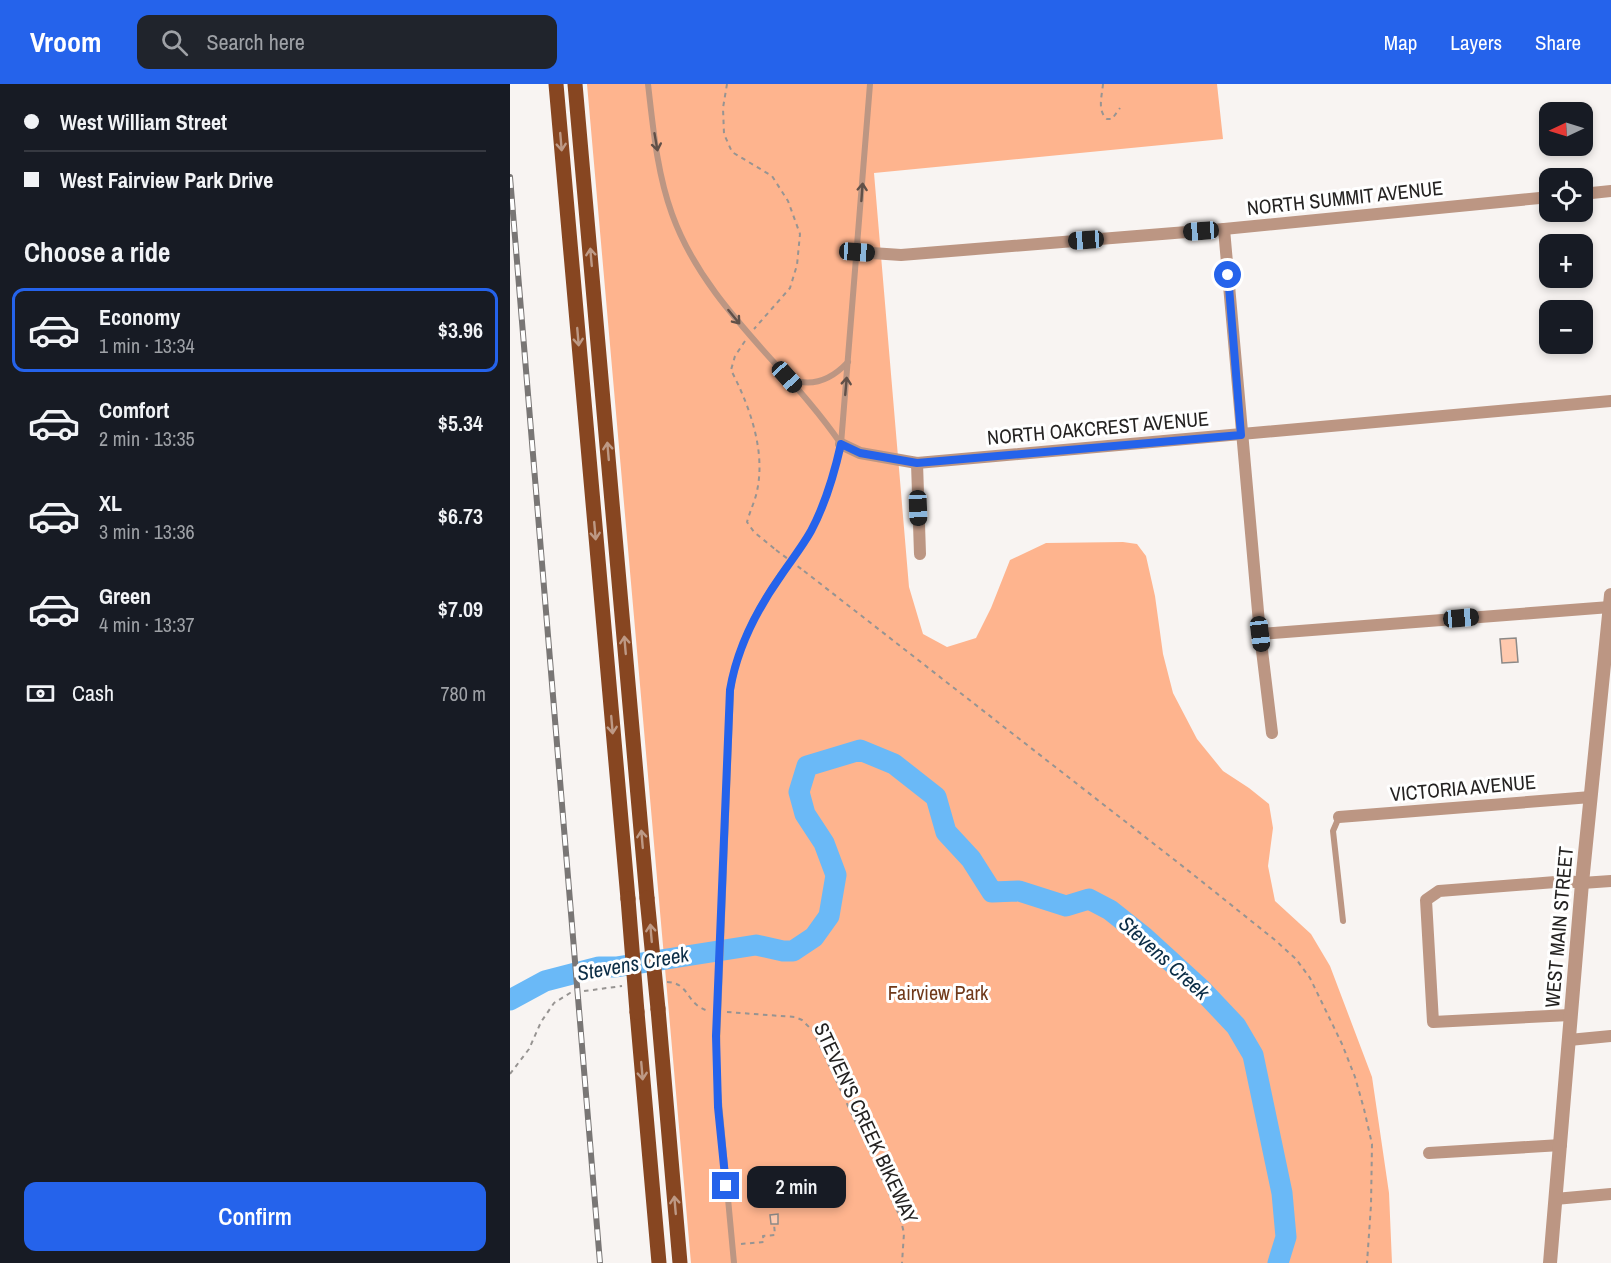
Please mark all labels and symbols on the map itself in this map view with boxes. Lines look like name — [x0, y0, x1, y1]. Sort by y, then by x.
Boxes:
north arrow — [1539, 102, 1593, 156]
one-way arrow — [556, 132, 567, 152]
one-way arrow — [650, 132, 661, 151]
street label: NORTH SUMMIT AVENUE — [1246, 174, 1444, 221]
one-way arrow — [857, 182, 868, 202]
car — [1182, 221, 1220, 241]
car — [1067, 230, 1105, 250]
car — [838, 242, 876, 262]
one-way arrow — [585, 247, 596, 267]
route start — [1214, 261, 1241, 288]
one-way arrow — [728, 309, 741, 325]
one-way arrow — [573, 326, 584, 346]
car — [768, 358, 806, 396]
one-way arrow — [841, 377, 852, 397]
street label: NORTH OAKCREST AVENUE — [986, 404, 1210, 451]
one-way arrow — [602, 441, 613, 461]
car — [908, 490, 928, 526]
one-way arrow — [590, 520, 601, 540]
car — [1442, 607, 1480, 629]
car — [1249, 615, 1271, 653]
one-way arrow — [619, 636, 630, 656]
one-way arrow — [607, 715, 618, 734]
street label: VICTORIA AVENUE — [1389, 768, 1537, 807]
one-way arrow — [636, 830, 647, 850]
street label: WEST MAIN STREET — [1538, 845, 1579, 1009]
water label: Stevens Creek — [1113, 909, 1217, 1007]
one-way arrow — [645, 923, 656, 943]
water label: Stevens Creek — [575, 939, 692, 988]
park label: Fairview Park — [888, 979, 989, 1006]
street label: STEVEN'S CREEK BIKEWAY — [808, 1018, 925, 1227]
one-way arrow — [637, 1060, 648, 1080]
callout: 2 min — [747, 1165, 846, 1207]
route end — [712, 1172, 739, 1199]
one-way arrow — [669, 1195, 680, 1215]

